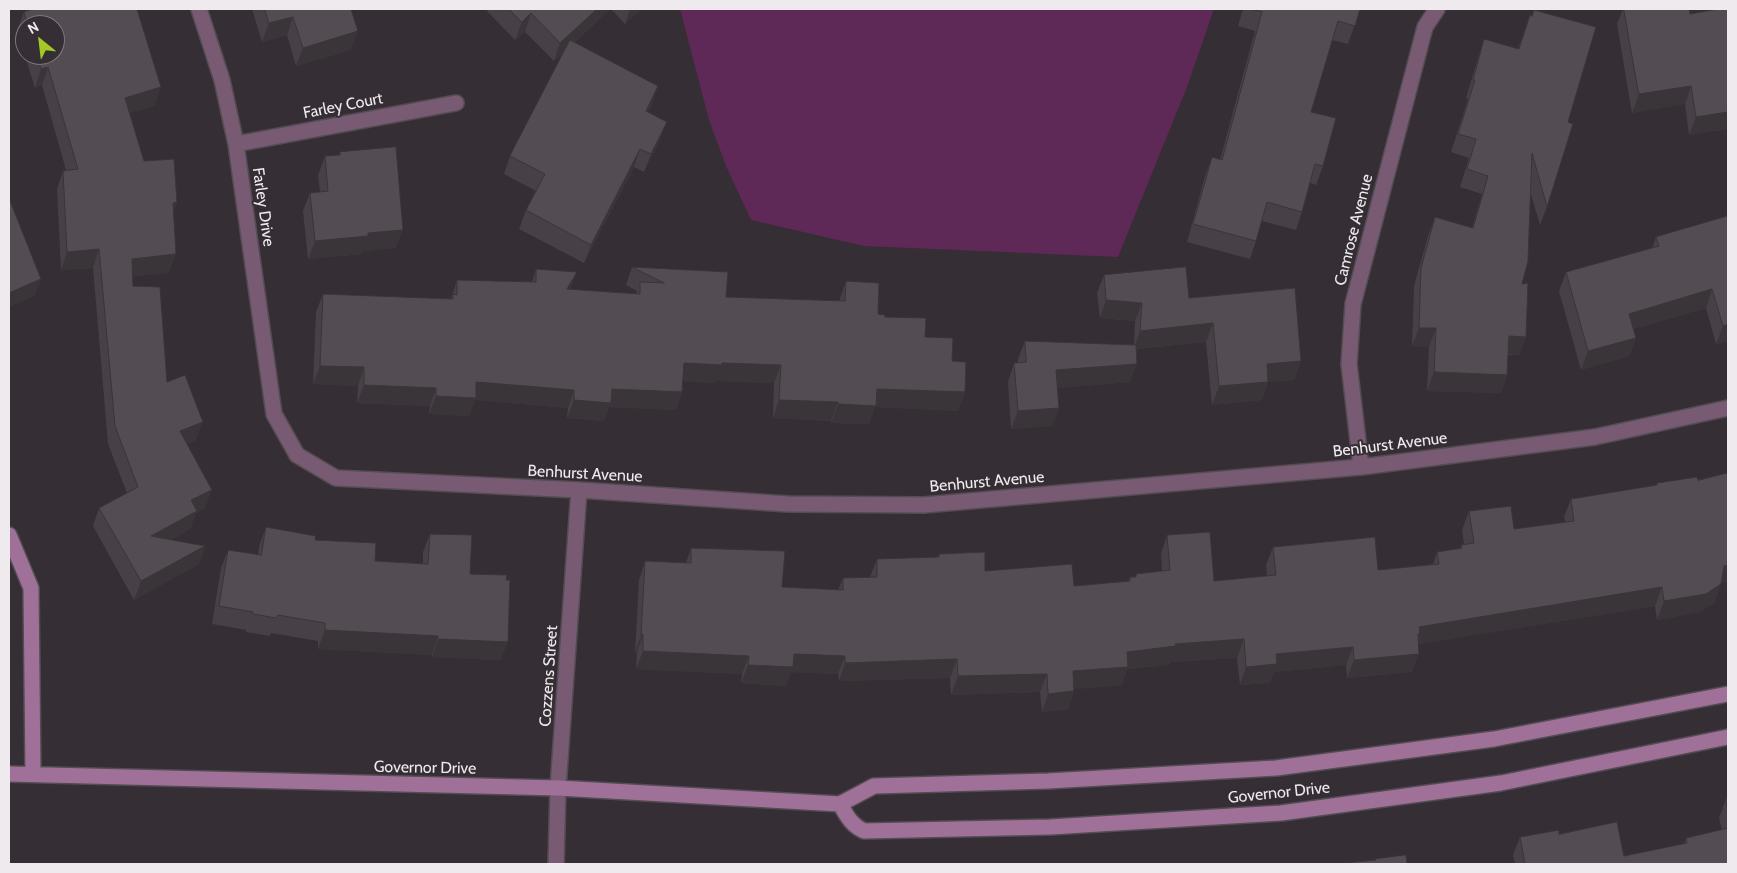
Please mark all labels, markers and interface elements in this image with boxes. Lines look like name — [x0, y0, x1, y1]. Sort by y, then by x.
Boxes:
north arrow — [15, 15, 65, 65]
text: N — [25, 17, 42, 38]
street label: Farley Court — [301, 89, 385, 123]
street label: Farley Drive — [248, 166, 278, 248]
street label: Camrose Avenue — [1331, 172, 1377, 288]
street label: Benhurst Avenue — [1332, 428, 1448, 462]
street label: Benhurst Avenue — [527, 461, 643, 487]
street label: Benhurst Avenue — [929, 467, 1045, 497]
street label: Cozzens Street — [536, 625, 562, 727]
street label: Governor Drive — [374, 758, 476, 778]
street label: Governor Drive — [1227, 778, 1331, 808]

